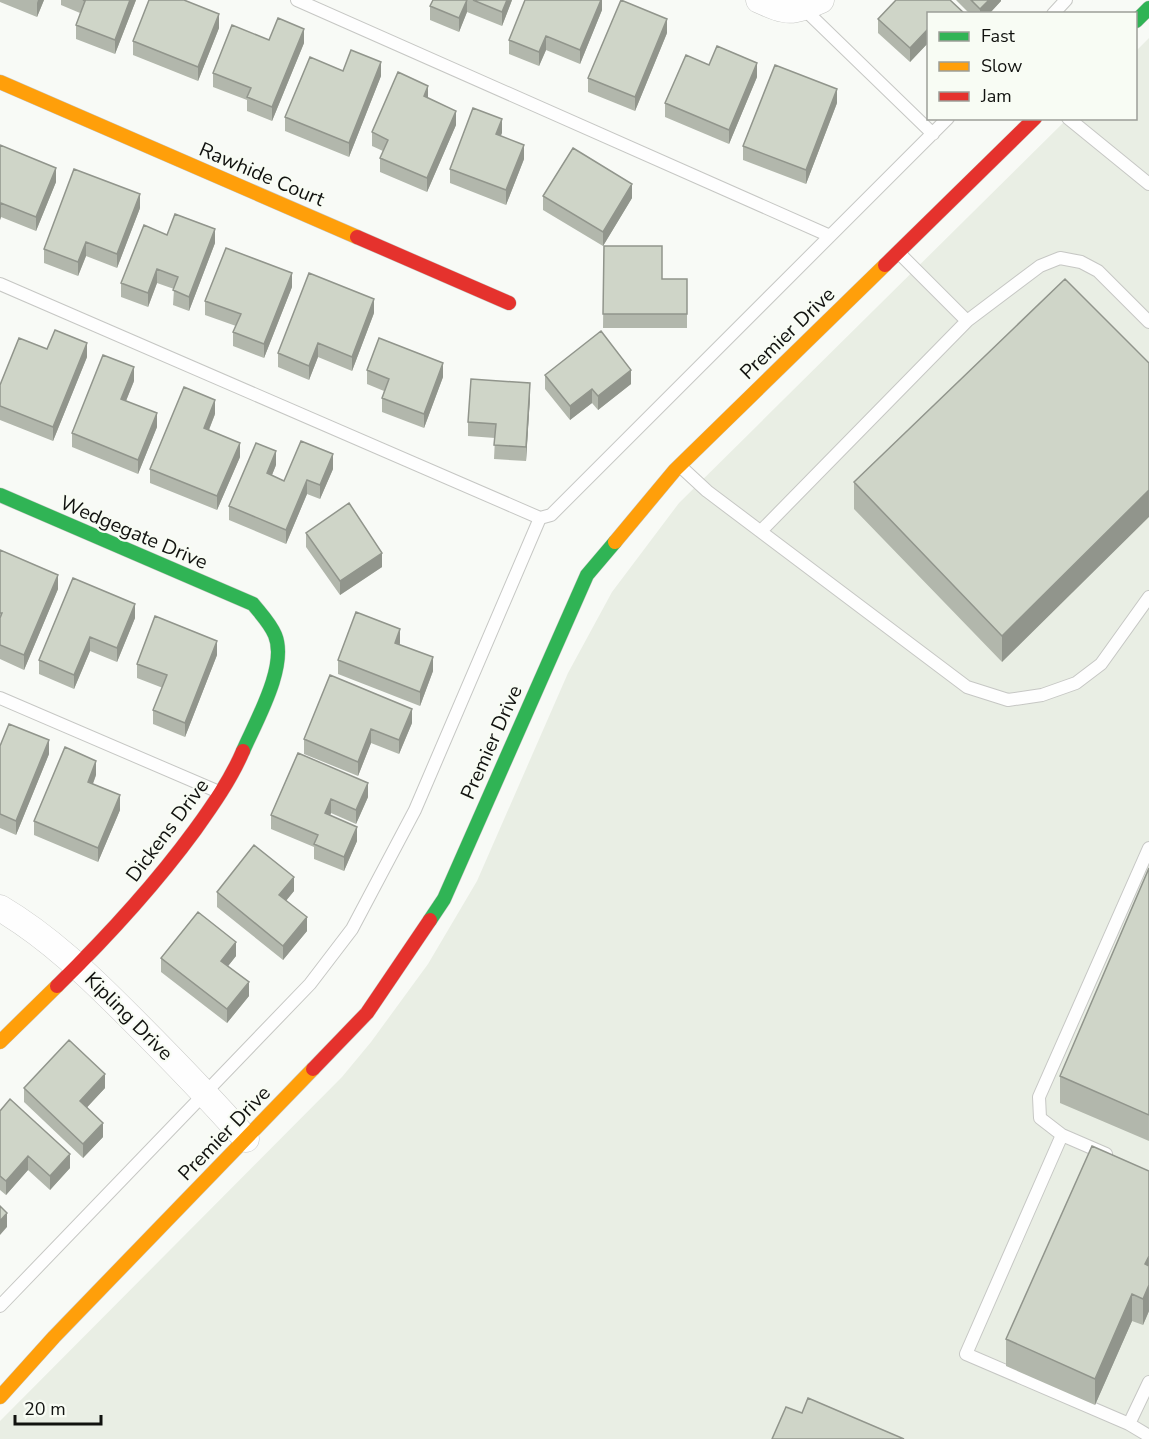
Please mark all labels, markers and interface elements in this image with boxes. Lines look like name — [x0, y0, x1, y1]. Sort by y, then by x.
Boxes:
legend — [927, 12, 1137, 120]
text: Fast — [981, 24, 1016, 48]
text: Slow — [981, 54, 1022, 78]
text: Jam — [980, 84, 1012, 108]
street label: Rawhide Court — [195, 136, 330, 213]
street label: Premier Drive — [734, 281, 841, 386]
street label: Wedgegate Drive — [56, 489, 212, 576]
street label: Premier Drive — [454, 681, 529, 804]
street label: Dickens Drive — [120, 773, 215, 887]
street label: Kipling Drive — [78, 966, 179, 1067]
street label: Premier Drive — [172, 1080, 277, 1187]
scale bar — [15, 1388, 100, 1426]
text: 20 m — [24, 1397, 66, 1421]

